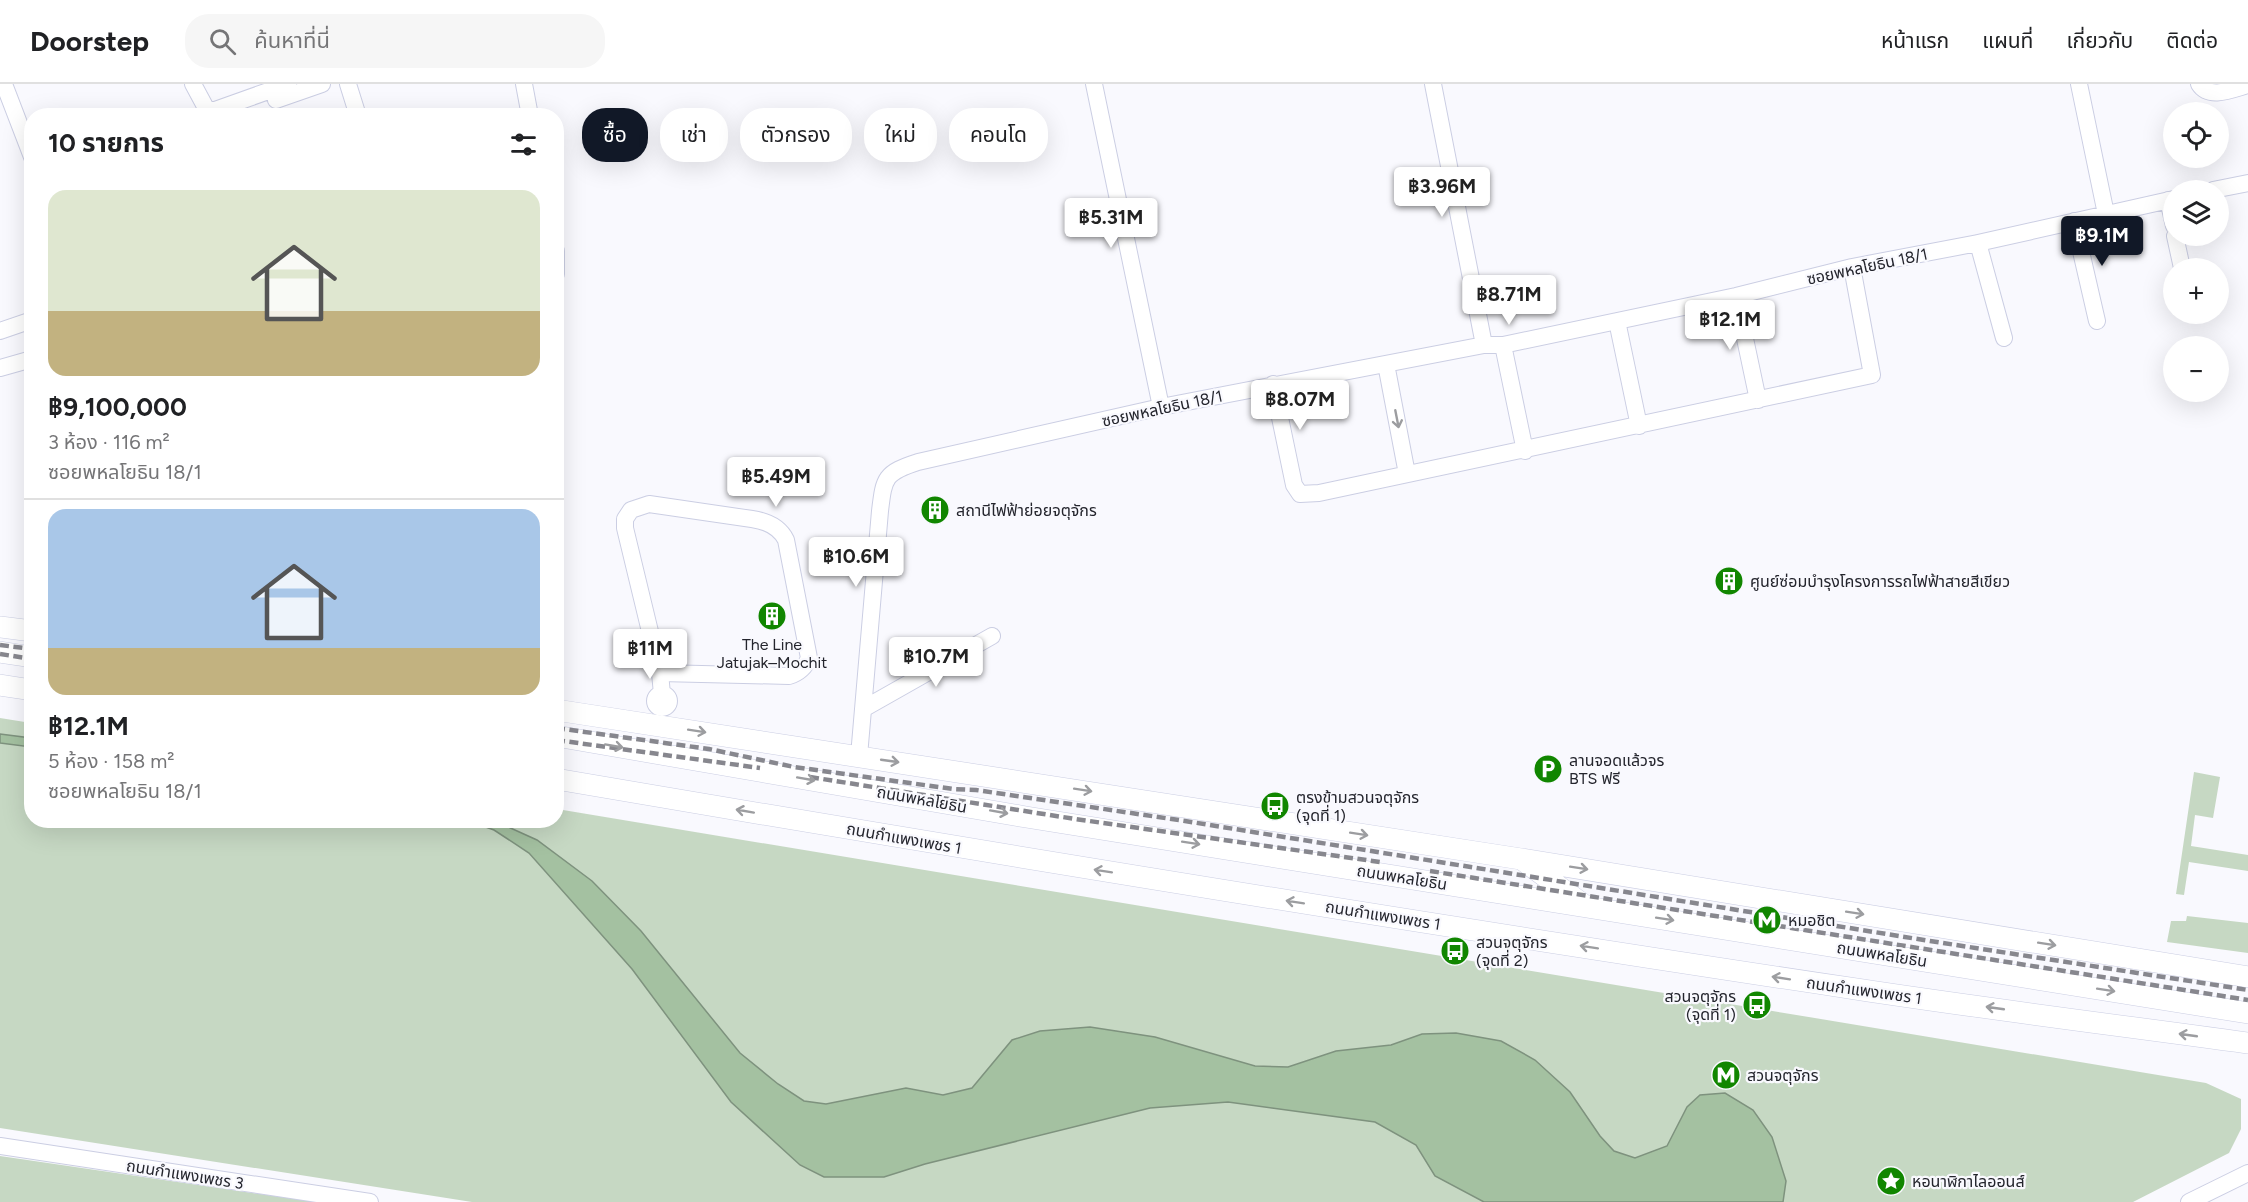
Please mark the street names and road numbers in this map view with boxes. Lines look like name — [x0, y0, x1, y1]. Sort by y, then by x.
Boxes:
street label: ซอยพหลโยธิน 18/1 — [1805, 244, 1929, 289]
street label: ซอยพหลโยธิน 18/1 — [1100, 386, 1224, 431]
street label: ถนนพหลโยธิน — [875, 782, 969, 817]
street label: ถนนกำแพงเพชร 1 — [845, 819, 963, 858]
street label: ถนนพหลโยธิน — [1355, 861, 1449, 894]
street label: ถนนกำแพงเพชร 1 — [1324, 897, 1442, 934]
street label: ถนนพหลโยธิน — [1835, 938, 1929, 971]
street label: ถนนกำแพงเพชร 1 — [1805, 973, 1923, 1008]
street label: ถนนกำแพงเพชร 3 — [125, 1156, 245, 1193]

